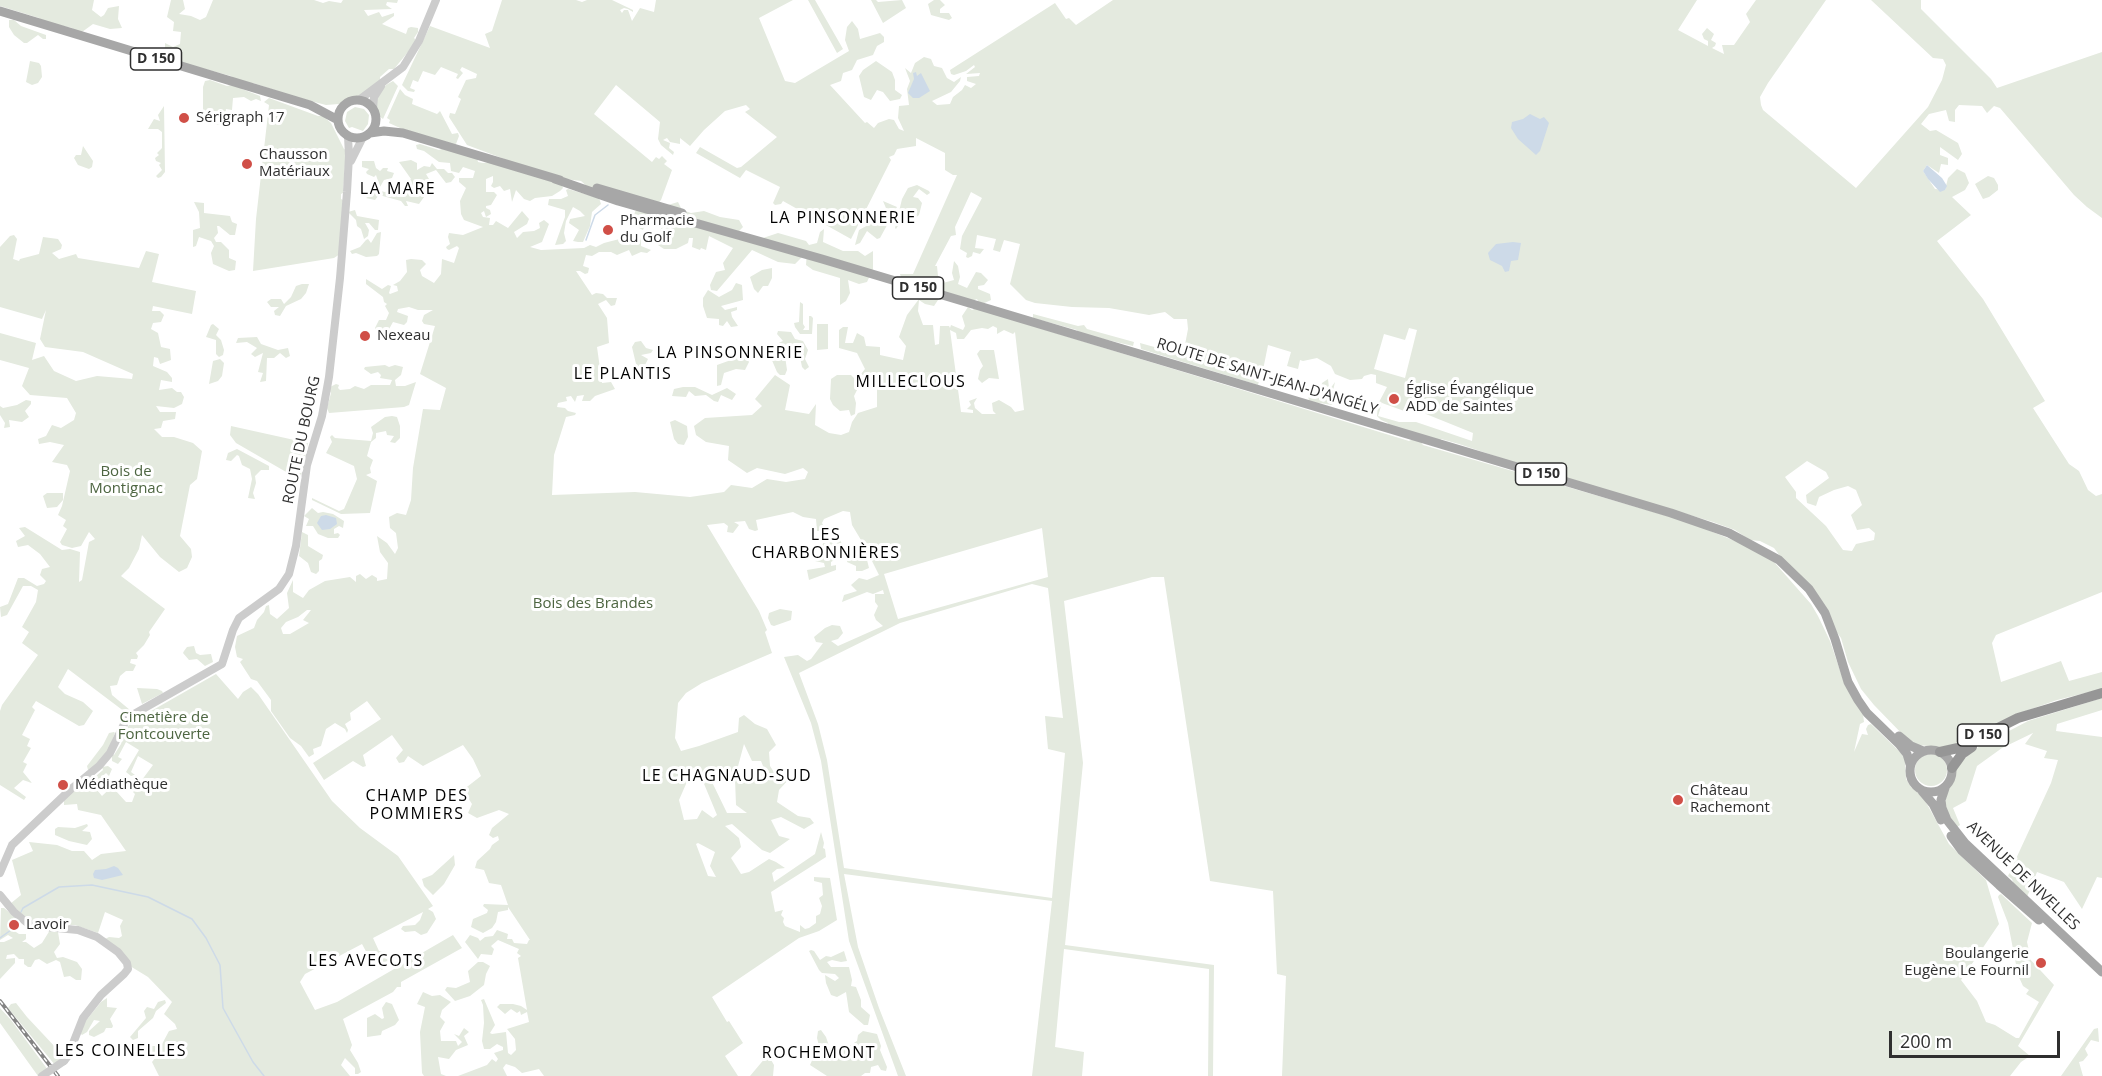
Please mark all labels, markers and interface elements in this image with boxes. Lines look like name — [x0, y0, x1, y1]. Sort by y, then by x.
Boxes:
road number: D 150 — [130, 48, 182, 70]
place label: Sérigraph 17 — [196, 109, 285, 127]
marker: Sérigraph 17 — [177, 111, 191, 125]
place label: Chausson Matériaux — [259, 146, 330, 181]
marker: Chausson Matériaux — [240, 157, 254, 171]
district label: LA MARE — [360, 179, 436, 199]
district label: LA PINSONNERIE — [769, 208, 917, 228]
place label: Pharmacie du Golf — [620, 212, 694, 247]
marker: Pharmacie du Golf — [601, 223, 615, 237]
road number: D 150 — [892, 277, 944, 299]
place label: Nexeau — [377, 327, 431, 345]
marker: Nexeau — [358, 329, 372, 343]
street label: ROUTE DE SAINT-JEAN-D'ANGÉLY — [1154, 335, 1380, 419]
district label: LA PINSONNERIE — [656, 343, 804, 363]
district label: LE PLANTIS — [574, 364, 672, 384]
district label: MILLECLOUS — [856, 372, 966, 392]
street label: ROUTE DU BOURG — [280, 374, 324, 506]
place label: Église Évangélique ADD de Saintes — [1406, 381, 1534, 416]
marker: Église Évangélique ADD de Saintes — [1387, 392, 1401, 406]
park label: Bois de Montignac — [89, 463, 163, 498]
road number: D 150 — [1516, 463, 1566, 485]
district label: LES CHARBONNIÈRES — [751, 525, 901, 563]
park label: Bois des Brandes — [533, 595, 653, 613]
park label: Cimetière de Fontcouverte — [118, 709, 210, 744]
road number: D 150 — [1958, 724, 2008, 746]
district label: LE CHAGNAUD-SUD — [642, 766, 812, 786]
place label: Médiathèque — [75, 776, 168, 794]
marker: Médiathèque — [56, 778, 70, 792]
place label: Château Rachemont — [1690, 782, 1770, 817]
district label: CHAMP DES POMMIERS — [366, 786, 468, 824]
marker: Château Rachemont — [1671, 793, 1685, 807]
street label: AVENUE DE NIVELLES — [1963, 818, 2083, 934]
place label: Lavoir — [26, 916, 69, 934]
marker: Lavoir — [7, 918, 21, 932]
place label: Boulangerie Eugène Le Fournil — [1904, 945, 2029, 980]
district label: LES AVECOTS — [308, 951, 424, 971]
marker: Boulangerie Eugène Le Fournil — [2034, 956, 2048, 970]
scale bar — [1892, 1019, 2063, 1057]
text: 200 m — [1900, 1029, 1952, 1053]
district label: LES COINELLES — [55, 1041, 187, 1061]
district label: ROCHEMONT — [762, 1043, 876, 1063]

